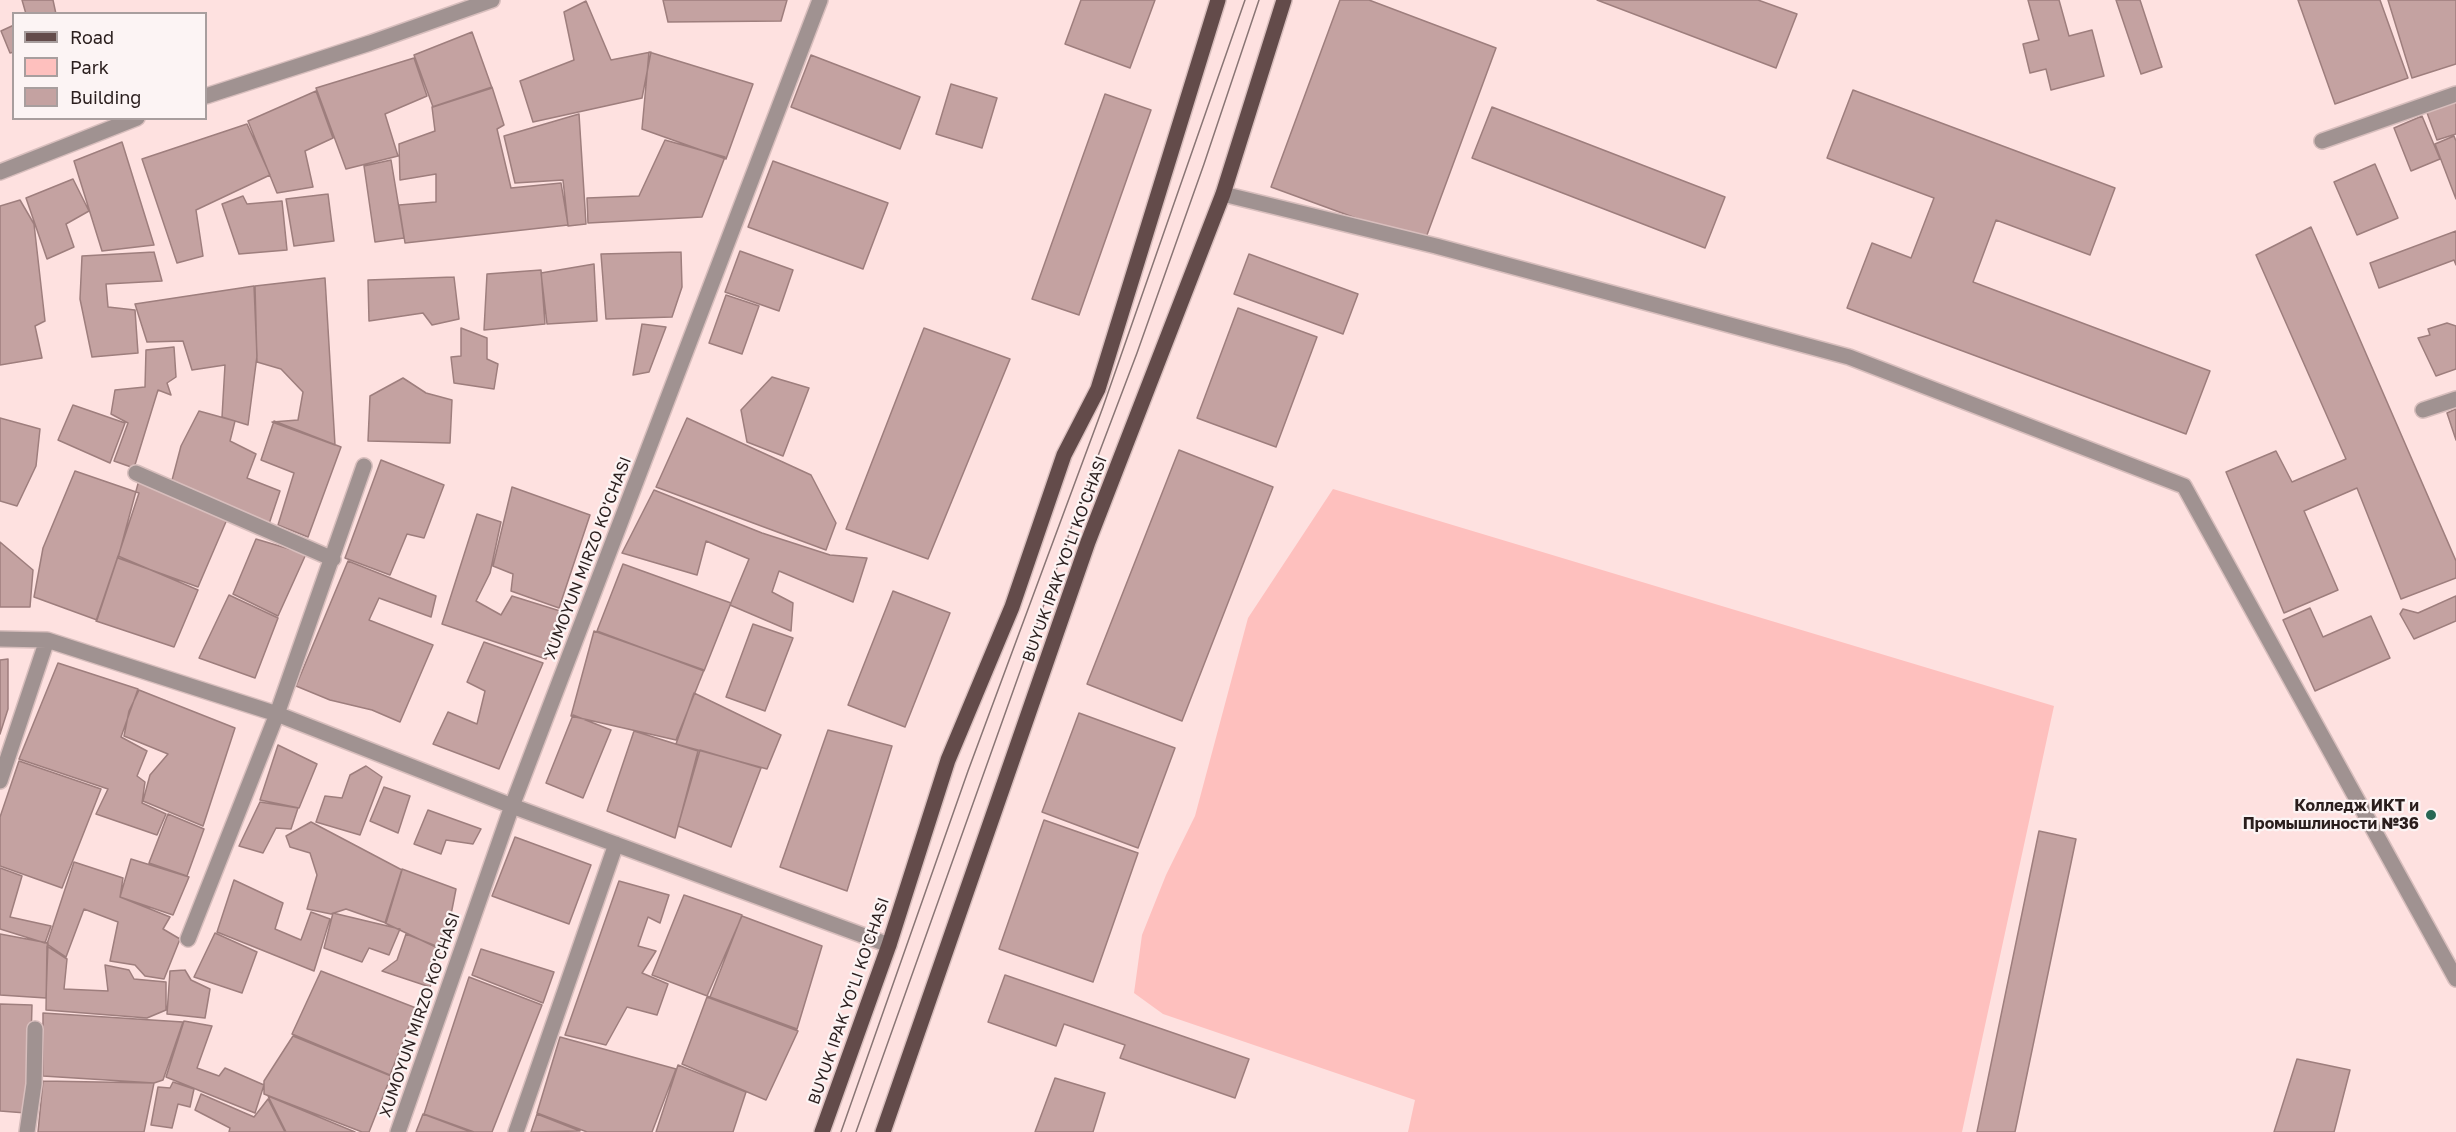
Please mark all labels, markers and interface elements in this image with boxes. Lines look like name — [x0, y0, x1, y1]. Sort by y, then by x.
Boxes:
legend — [12, 12, 207, 120]
text: Road — [70, 26, 114, 48]
text: Park — [70, 56, 109, 78]
text: Building — [70, 86, 141, 108]
street label: XUMOYUN MIRZO KO'CHASI — [540, 454, 636, 662]
street label: BUYUK IPAK YO'LI KO'CHASI — [1019, 454, 1111, 664]
place label: Колледж ИКТ и Промышлиности №36 — [2243, 796, 2419, 834]
marker: Колледж ИКТ и Промышлиности №36 — [2424, 808, 2438, 822]
street label: BUYUK IPAK YO'LI KO'CHASI — [805, 895, 893, 1107]
street label: XUMOYUN MIRZO KO'CHASI — [376, 910, 464, 1120]

